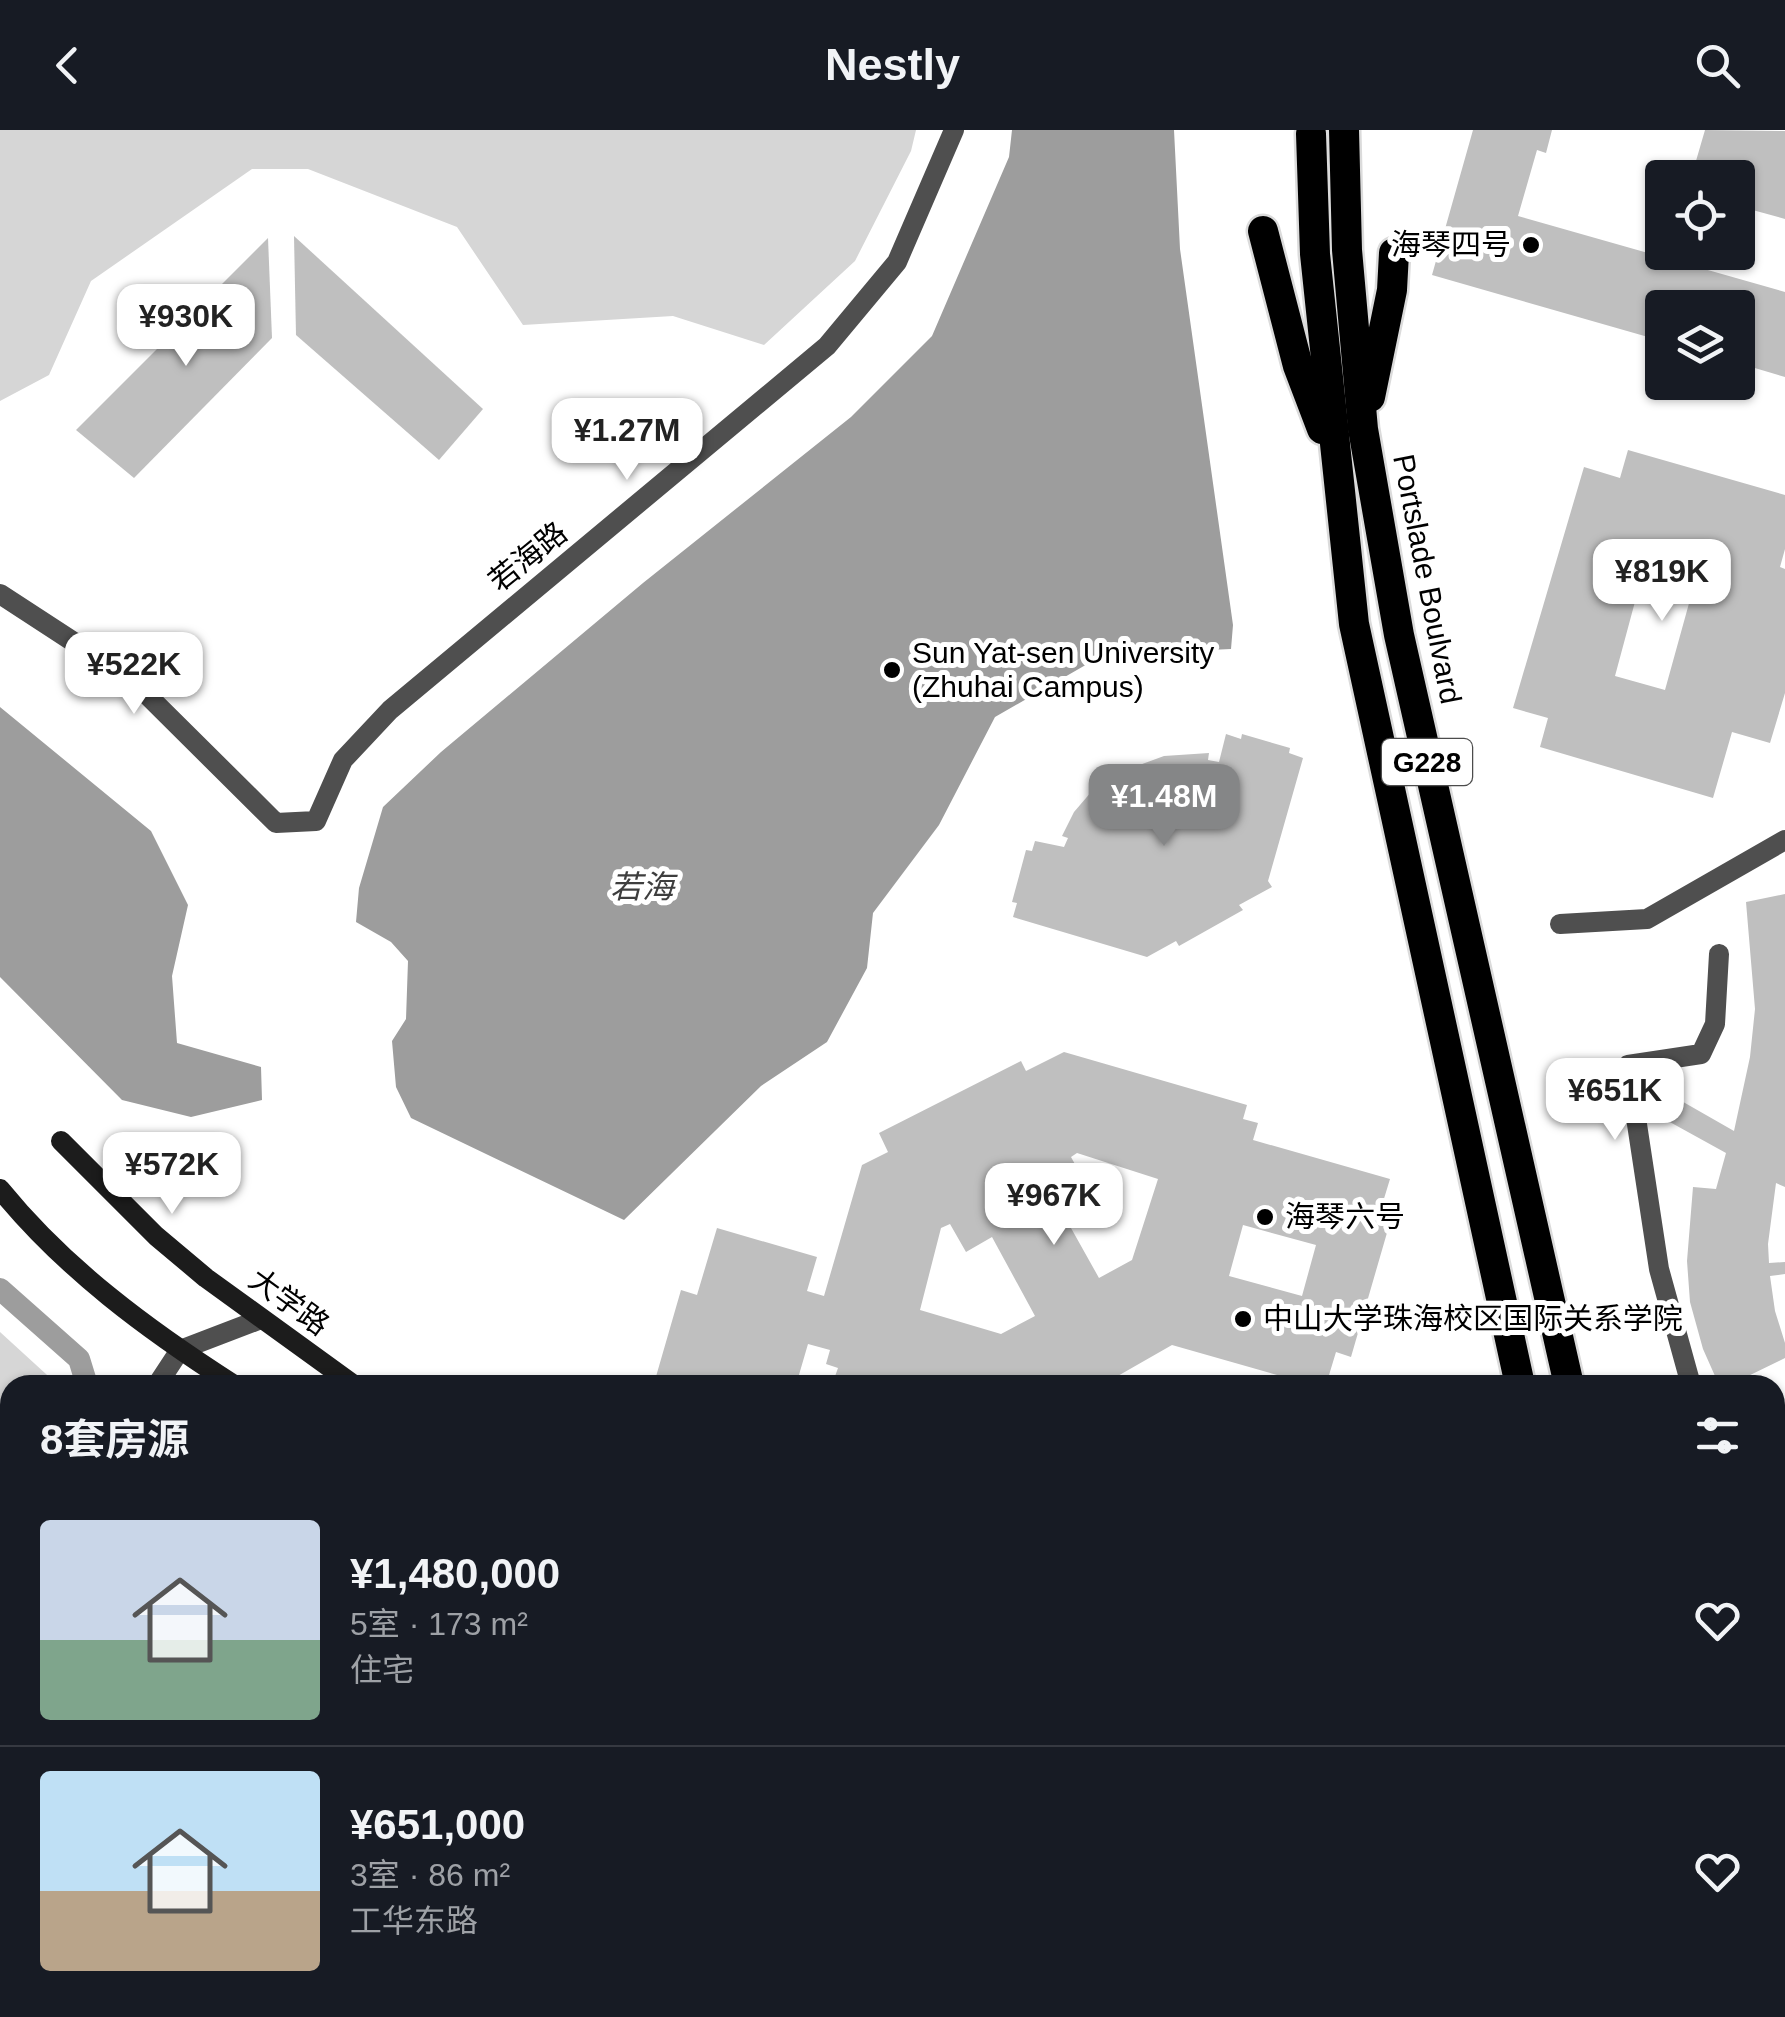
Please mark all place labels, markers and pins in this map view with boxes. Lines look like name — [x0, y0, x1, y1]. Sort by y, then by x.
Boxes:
place label: 海琴四号 — [1391, 228, 1511, 261]
marker: 海琴四号 — [1520, 234, 1542, 256]
pin: ¥930K — [116, 284, 256, 369]
pin: ¥1.27M — [546, 398, 708, 483]
pin: ¥819K — [1592, 539, 1732, 624]
pin: ¥522K — [64, 632, 204, 717]
place label: Sun Yat-sen University (Zhuhai Campus) — [912, 636, 1214, 703]
marker: Sun Yat-sen University (Zhuhai Campus) — [881, 659, 903, 681]
pin: ¥1.48M — [1083, 764, 1245, 849]
pin: ¥651K — [1545, 1058, 1685, 1143]
pin: ¥572K — [102, 1132, 242, 1217]
pin: ¥967K — [984, 1163, 1124, 1248]
place label: 海琴六号 — [1285, 1200, 1405, 1233]
marker: 海琴六号 — [1254, 1206, 1276, 1228]
place label: 中山大学珠海校区国际关系学院 — [1263, 1302, 1683, 1335]
marker: 中山大学珠海校区国际关系学院 — [1232, 1308, 1254, 1330]

